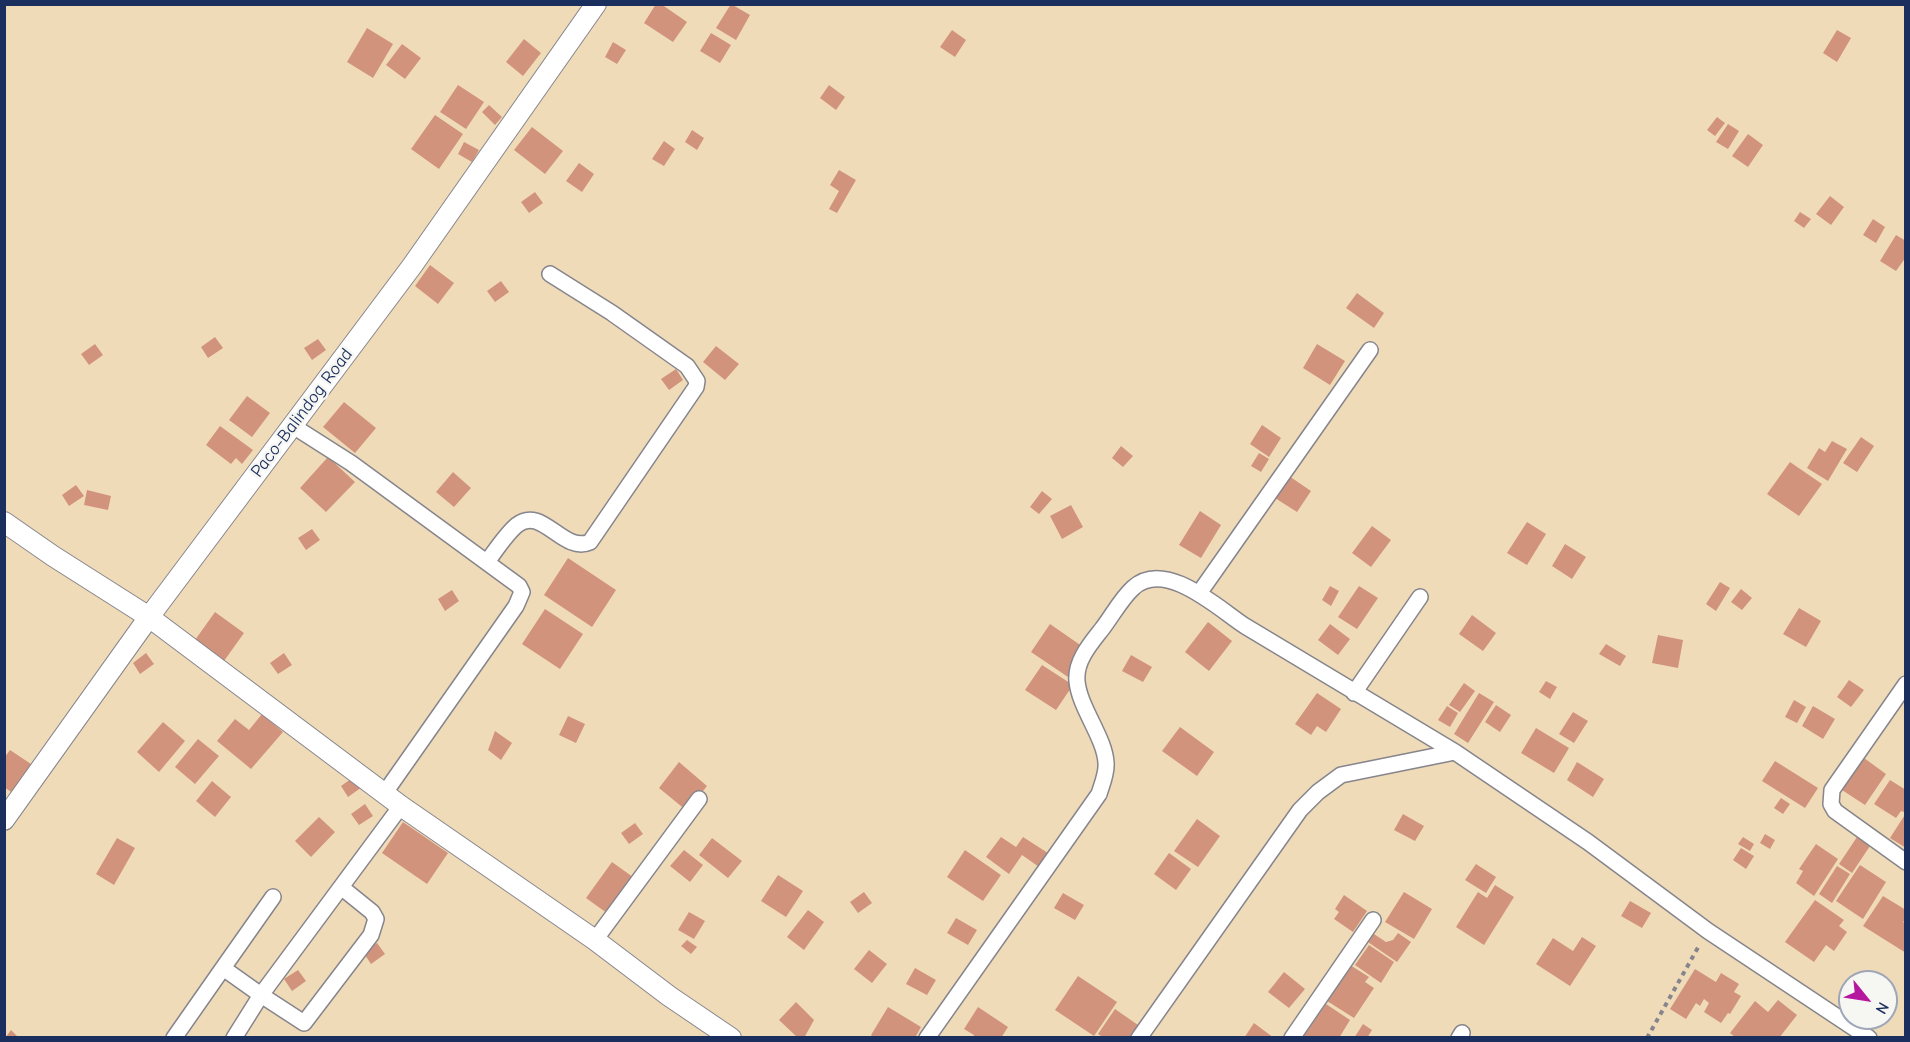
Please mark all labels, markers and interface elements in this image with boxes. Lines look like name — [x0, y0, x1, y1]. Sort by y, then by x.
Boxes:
street label: Paco-Balindog Road — [246, 344, 358, 482]
north arrow — [1838, 970, 1898, 1030]
text: N — [1871, 999, 1892, 1017]

